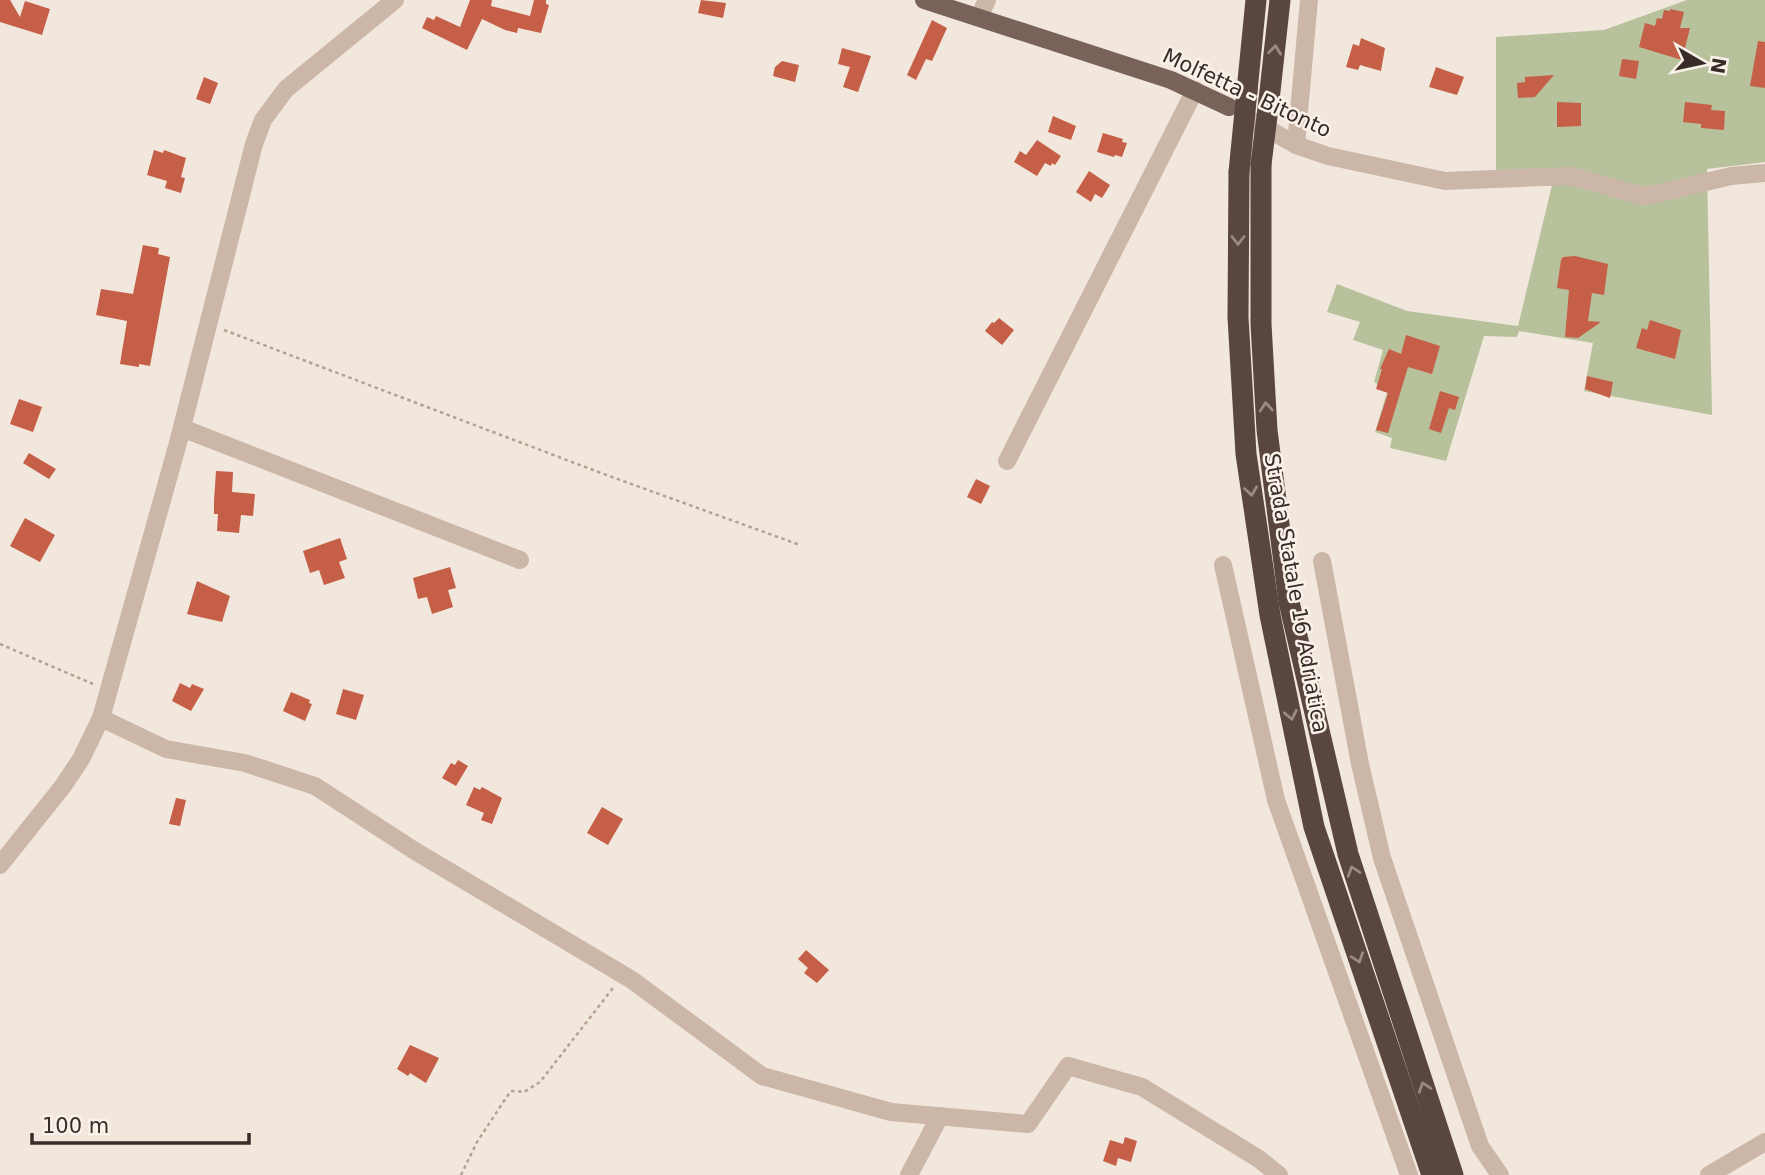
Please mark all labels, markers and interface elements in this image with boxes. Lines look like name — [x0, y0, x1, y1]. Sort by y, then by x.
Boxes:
north arrow — [1667, 28, 1737, 98]
street label: Molfetta - Bitonto — [1159, 43, 1335, 143]
one-way arrow — [1267, 44, 1282, 56]
text: N — [1707, 56, 1731, 75]
one-way arrow — [1230, 235, 1246, 246]
one-way arrow — [1259, 401, 1274, 412]
street label: Strada Statale 16 Adriatica — [1260, 451, 1332, 735]
one-way arrow — [1244, 485, 1259, 497]
one-way arrow — [1282, 709, 1297, 721]
one-way arrow — [1347, 865, 1361, 877]
one-way arrow — [1350, 951, 1364, 963]
one-way arrow — [1417, 1081, 1432, 1093]
scale bar — [32, 1102, 248, 1146]
text: 100 m — [42, 1114, 109, 1138]

